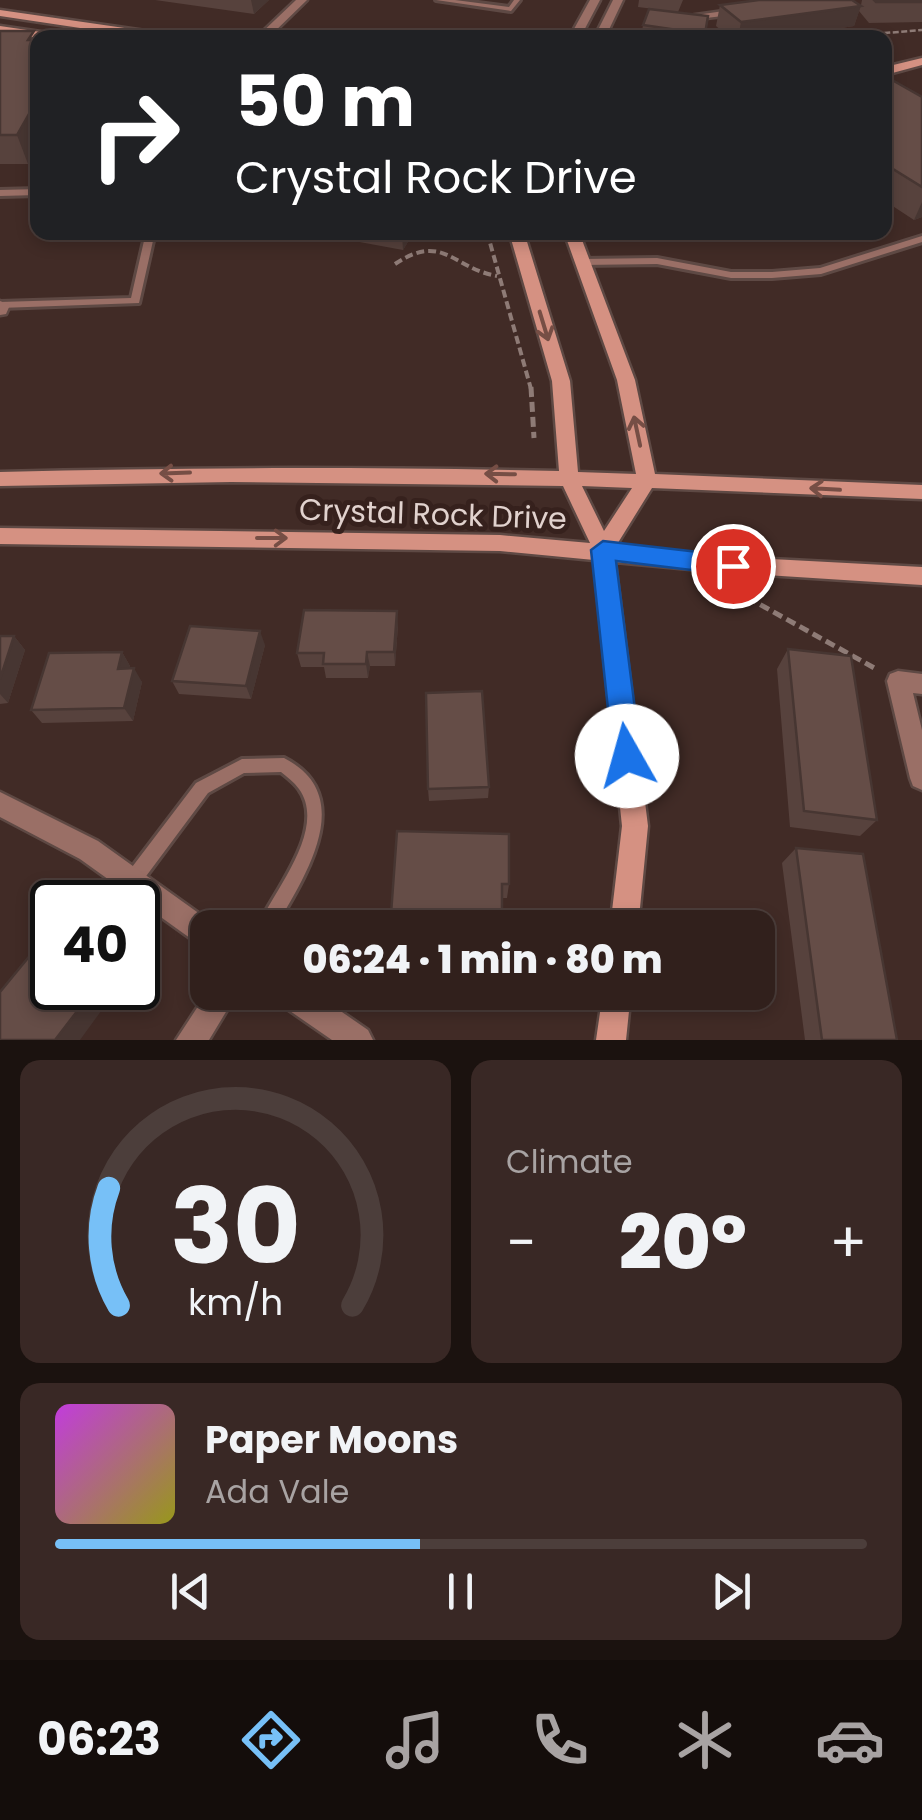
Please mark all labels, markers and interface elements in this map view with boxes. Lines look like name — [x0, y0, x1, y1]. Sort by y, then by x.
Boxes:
text: 50 m — [235, 52, 415, 151]
icon: right — [70, 70, 200, 200]
text: Crystal Rock Drive — [235, 146, 637, 209]
one-way arrow — [537, 310, 555, 341]
one-way arrow — [626, 416, 645, 448]
one-way arrow — [160, 464, 192, 483]
one-way arrow — [484, 465, 516, 484]
one-way arrow — [809, 479, 841, 498]
street label: Crystal Rock Drive — [298, 488, 568, 540]
pin — [691, 524, 776, 609]
one-way arrow — [256, 529, 288, 548]
icon: arrive — [706, 539, 761, 594]
position arrow — [575, 704, 679, 808]
speed limit sign: 40 — [30, 880, 160, 1010]
text: 06:24 · 1 min · 80 m — [303, 933, 662, 986]
text: Climate — [506, 1139, 633, 1184]
text: 30 — [170, 1154, 301, 1299]
text: 20° — [619, 1190, 747, 1295]
text: − — [506, 1204, 536, 1281]
text: + — [829, 1204, 867, 1281]
text: km/h — [188, 1277, 283, 1328]
text: Paper Moons — [205, 1413, 458, 1466]
text: Ada Vale — [205, 1469, 349, 1514]
icon: previous — [163, 1564, 218, 1619]
icon: pause — [433, 1564, 488, 1619]
icon: next — [704, 1564, 759, 1619]
icon: directions — [236, 1705, 306, 1775]
icon: music — [380, 1705, 450, 1775]
icon: phone — [525, 1705, 595, 1775]
icon: climate — [670, 1705, 740, 1775]
icon: car — [815, 1705, 885, 1775]
text: 06:23 — [37, 1708, 161, 1771]

